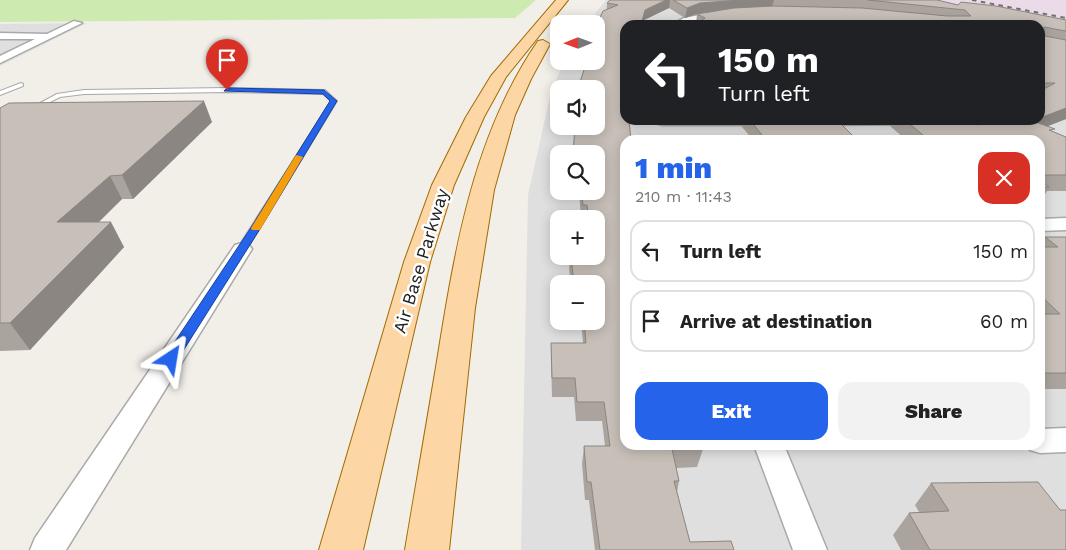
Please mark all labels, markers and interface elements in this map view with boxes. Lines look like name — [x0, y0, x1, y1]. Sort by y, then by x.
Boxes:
north arrow — [550, 15, 605, 70]
map controls — [550, 15, 605, 330]
pin — [206, 39, 248, 90]
text: 150 m — [718, 39, 819, 81]
icon: left — [635, 40, 700, 105]
icon: arrive — [213, 46, 241, 74]
button: sound — [550, 80, 605, 135]
text: Turn left — [718, 81, 810, 106]
button: search — [550, 145, 605, 200]
text: 1 min — [635, 150, 712, 185]
button: close — [978, 152, 1030, 204]
street label: Air Base Parkway — [389, 185, 453, 336]
text: 210 m · 11:43 — [635, 187, 732, 206]
button: + — [550, 210, 605, 265]
icon: left — [637, 237, 665, 265]
text: Turn left — [680, 240, 761, 263]
text: 150 m — [973, 240, 1028, 263]
button: − — [550, 275, 605, 330]
icon: arrive — [637, 307, 665, 335]
text: Arrive at destination — [680, 310, 872, 333]
text: 60 m — [980, 310, 1028, 333]
position arrow — [144, 332, 196, 384]
button: Exit — [635, 382, 828, 440]
button: Share — [838, 382, 1030, 440]

